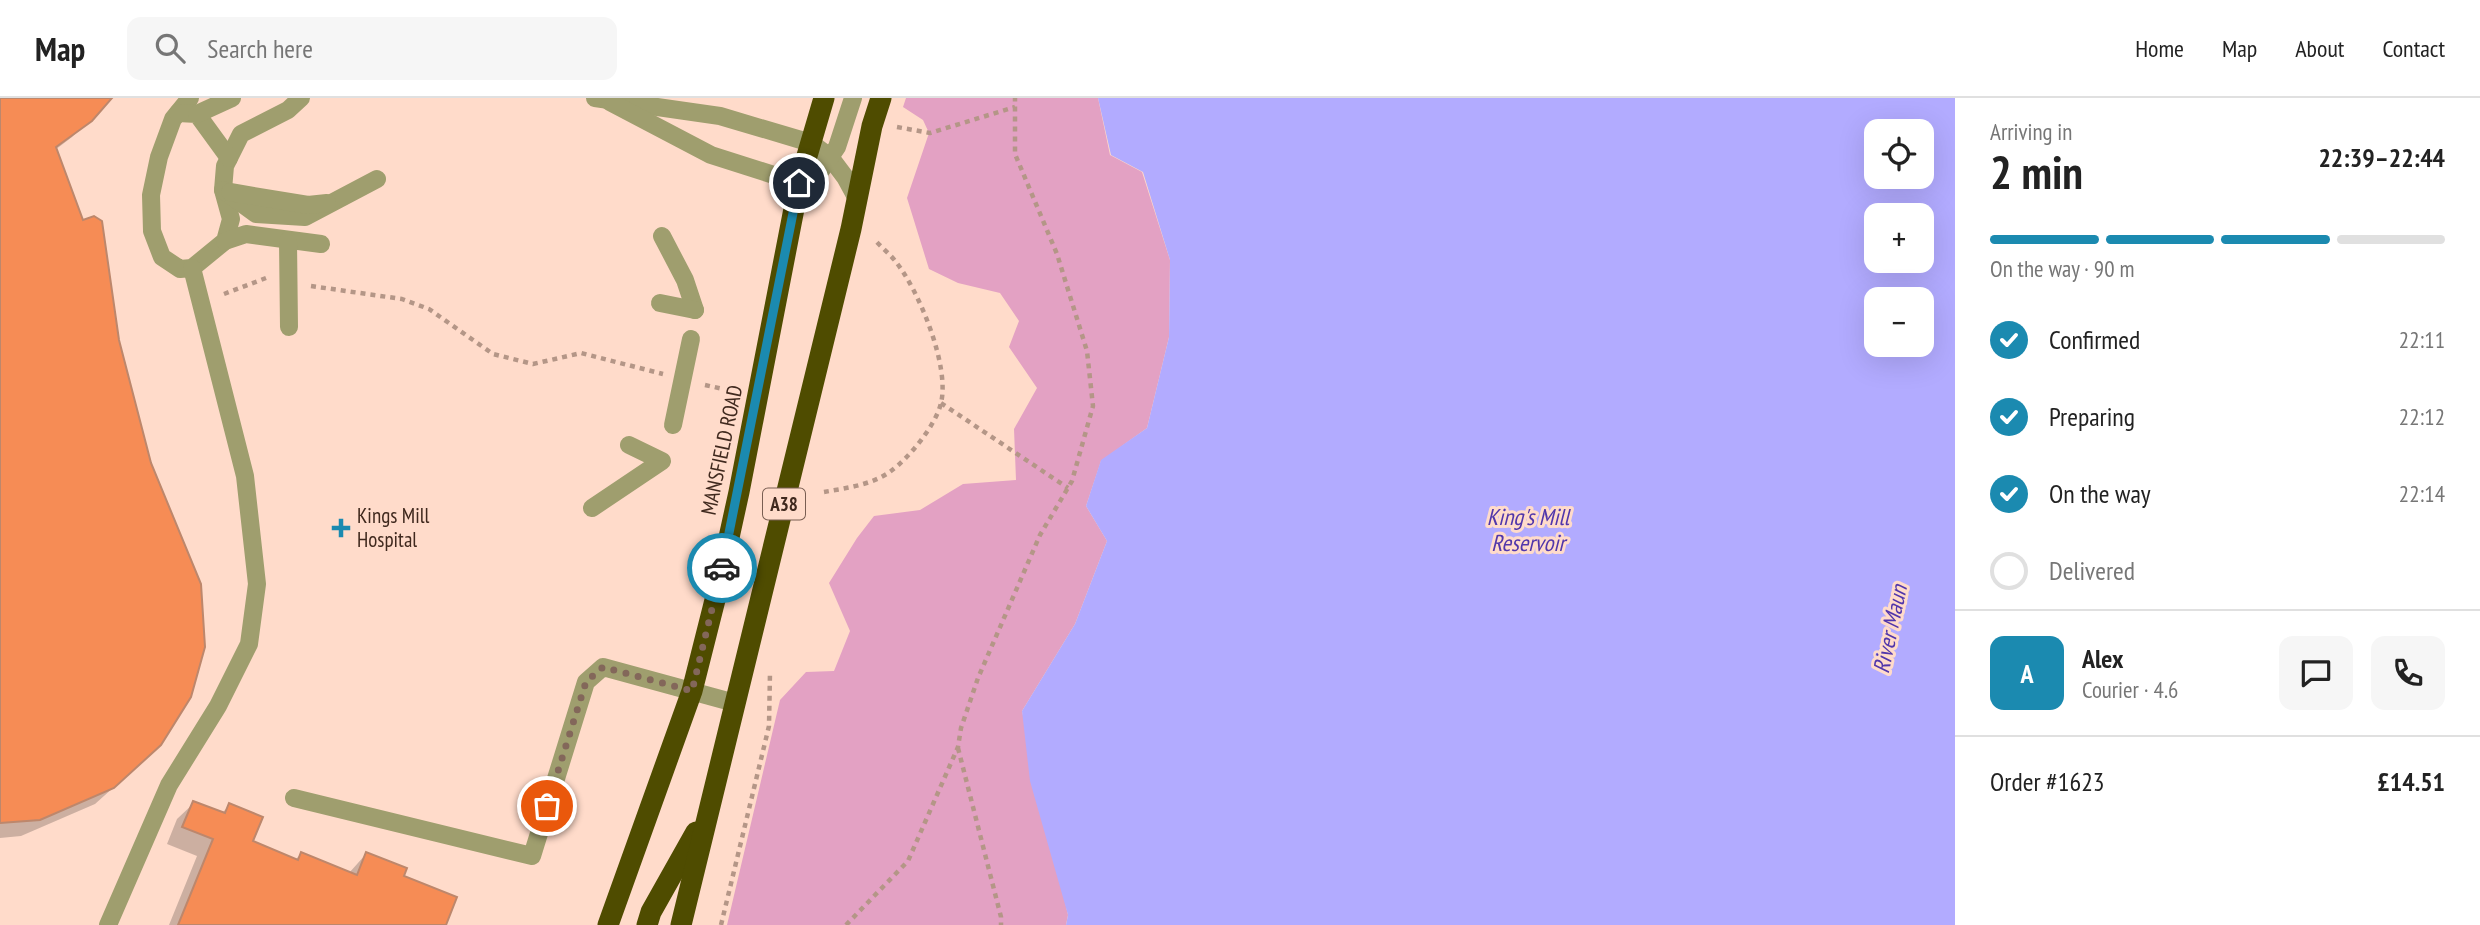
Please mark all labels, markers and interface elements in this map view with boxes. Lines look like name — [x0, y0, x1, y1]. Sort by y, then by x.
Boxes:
search box — [127, 17, 617, 80]
text: Map — [35, 27, 85, 70]
icon: search — [151, 29, 189, 67]
text: Search here — [207, 32, 313, 65]
text: Home — [2135, 33, 2184, 64]
text: Map — [2222, 33, 2257, 64]
text: About — [2295, 33, 2344, 64]
text: Contact — [2382, 33, 2445, 64]
text: Arriving in — [1990, 117, 2072, 146]
map controls — [1864, 119, 1934, 357]
button: locate — [1864, 119, 1934, 189]
text: 22:39–22:44 — [2318, 141, 2445, 174]
text: 2 min — [1990, 142, 2083, 202]
pin — [769, 153, 829, 213]
icon: home — [780, 164, 818, 202]
button: + — [1864, 203, 1934, 273]
text: On the way · 90 m — [1990, 254, 2134, 283]
button: − — [1864, 287, 1934, 357]
icon: check — [1990, 321, 2028, 359]
text: Confirmed — [2049, 323, 2140, 356]
text: 22:11 — [2399, 325, 2445, 354]
street label: MANSFIELD ROAD — [695, 383, 748, 517]
icon: check — [1990, 398, 2028, 436]
text: Preparing — [2049, 400, 2135, 433]
text: 22:12 — [2399, 402, 2445, 431]
icon: check — [1990, 475, 2028, 513]
text: On the way — [2049, 477, 2151, 510]
text: 22:14 — [2399, 479, 2445, 508]
road number: A38 — [763, 488, 805, 520]
place label: Kings Mill Hospital — [357, 502, 430, 553]
water label: King's Mill Reservoir — [1487, 502, 1572, 557]
marker: Kings Mill Hospital — [331, 518, 351, 538]
courier — [687, 533, 757, 603]
icon: car — [703, 549, 741, 587]
text: Delivered — [2049, 554, 2135, 587]
water label: River Maun — [1866, 580, 1913, 676]
button: chat — [2279, 636, 2353, 710]
button: phone — [2371, 636, 2445, 710]
text: Alex — [2082, 642, 2123, 675]
text: A — [2020, 657, 2034, 690]
text: Courier · 4.6 — [2082, 675, 2178, 704]
text: Order #1623 — [1990, 765, 2105, 798]
text: £14.51 — [2377, 765, 2445, 798]
pin — [517, 776, 577, 836]
icon: bag — [528, 787, 566, 825]

